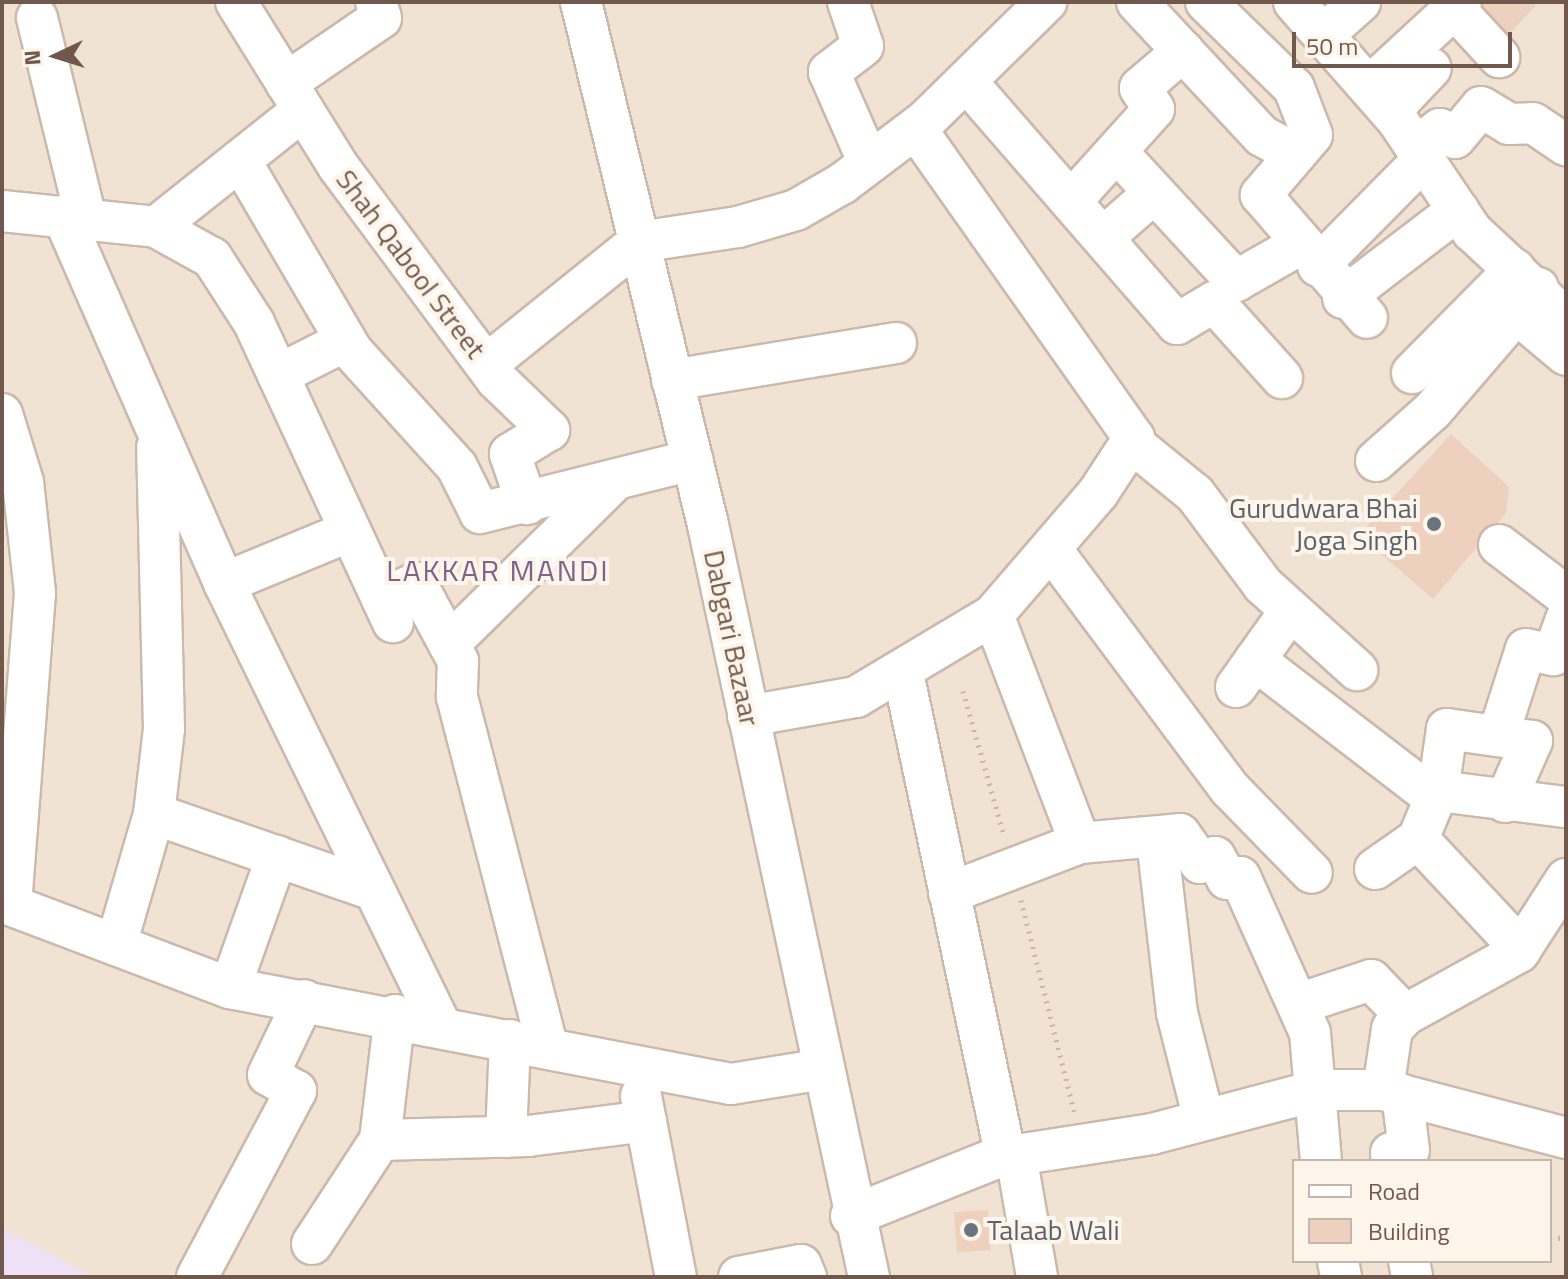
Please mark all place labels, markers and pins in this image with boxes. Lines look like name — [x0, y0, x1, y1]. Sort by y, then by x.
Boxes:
place label: Gurudwara Bhai Joga Singh — [1229, 491, 1418, 557]
marker: Gurudwara Bhai Joga Singh — [1425, 515, 1443, 533]
place label: Talaab Wali — [987, 1213, 1120, 1247]
marker: Talaab Wali — [962, 1221, 980, 1239]

